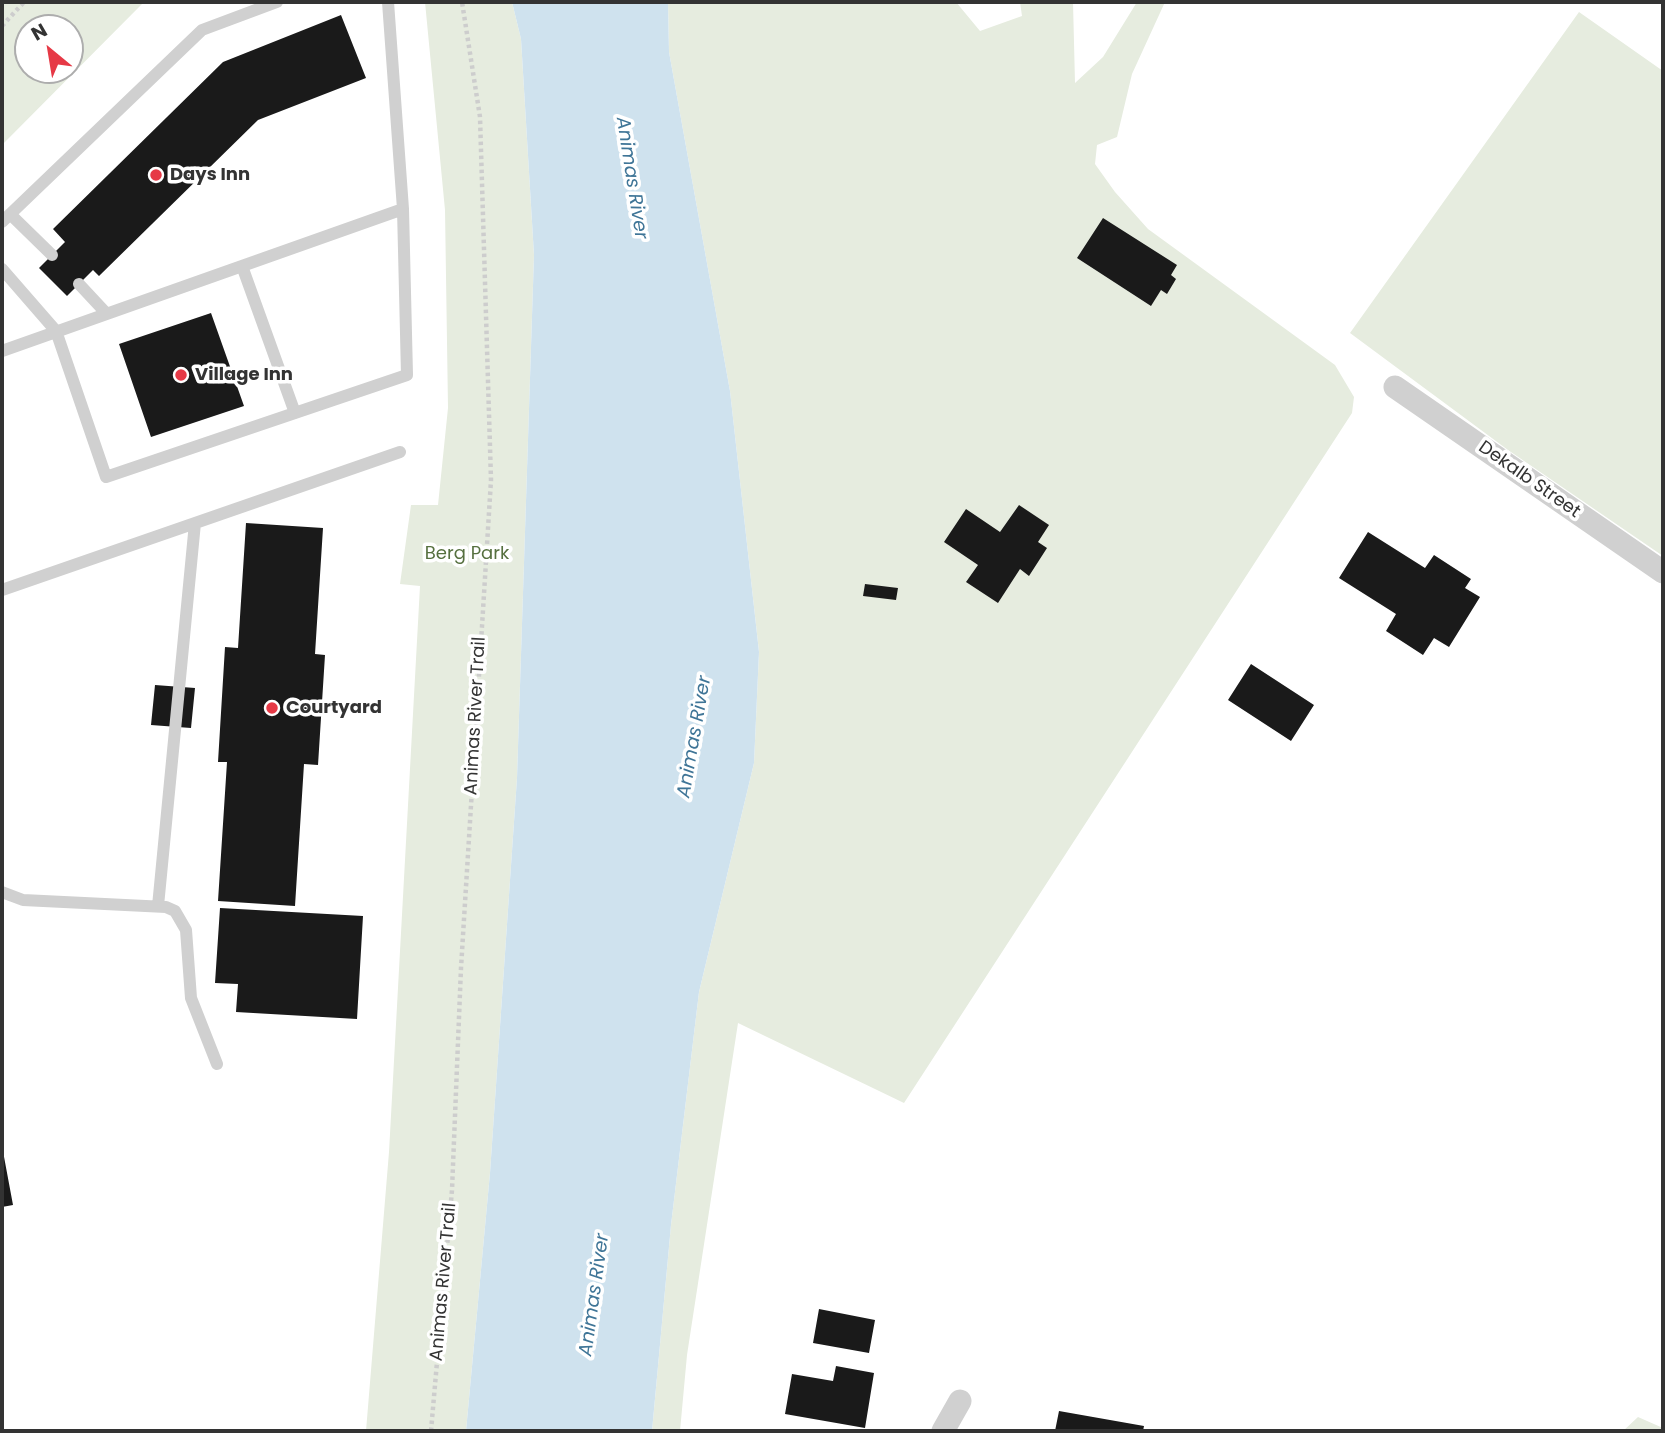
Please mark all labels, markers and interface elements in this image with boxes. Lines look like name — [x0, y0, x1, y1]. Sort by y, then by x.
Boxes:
north arrow — [14, 14, 84, 84]
text: N — [26, 17, 52, 47]
water label: Animas River — [610, 115, 652, 241]
place label: Days Inn — [170, 164, 250, 186]
marker: Days Inn — [148, 167, 164, 183]
place label: Village Inn — [195, 364, 293, 386]
marker: Village Inn — [173, 367, 189, 383]
street label: Dekalb Street — [1474, 437, 1584, 523]
park label: Berg Park — [425, 543, 509, 565]
street label: Animas River Trail — [461, 636, 491, 796]
water label: Animas River — [673, 674, 717, 800]
place label: Courtyard — [286, 697, 382, 719]
marker: Courtyard — [264, 700, 280, 716]
street label: Animas River Trail — [426, 1202, 462, 1362]
water label: Animas River — [575, 1232, 615, 1358]

